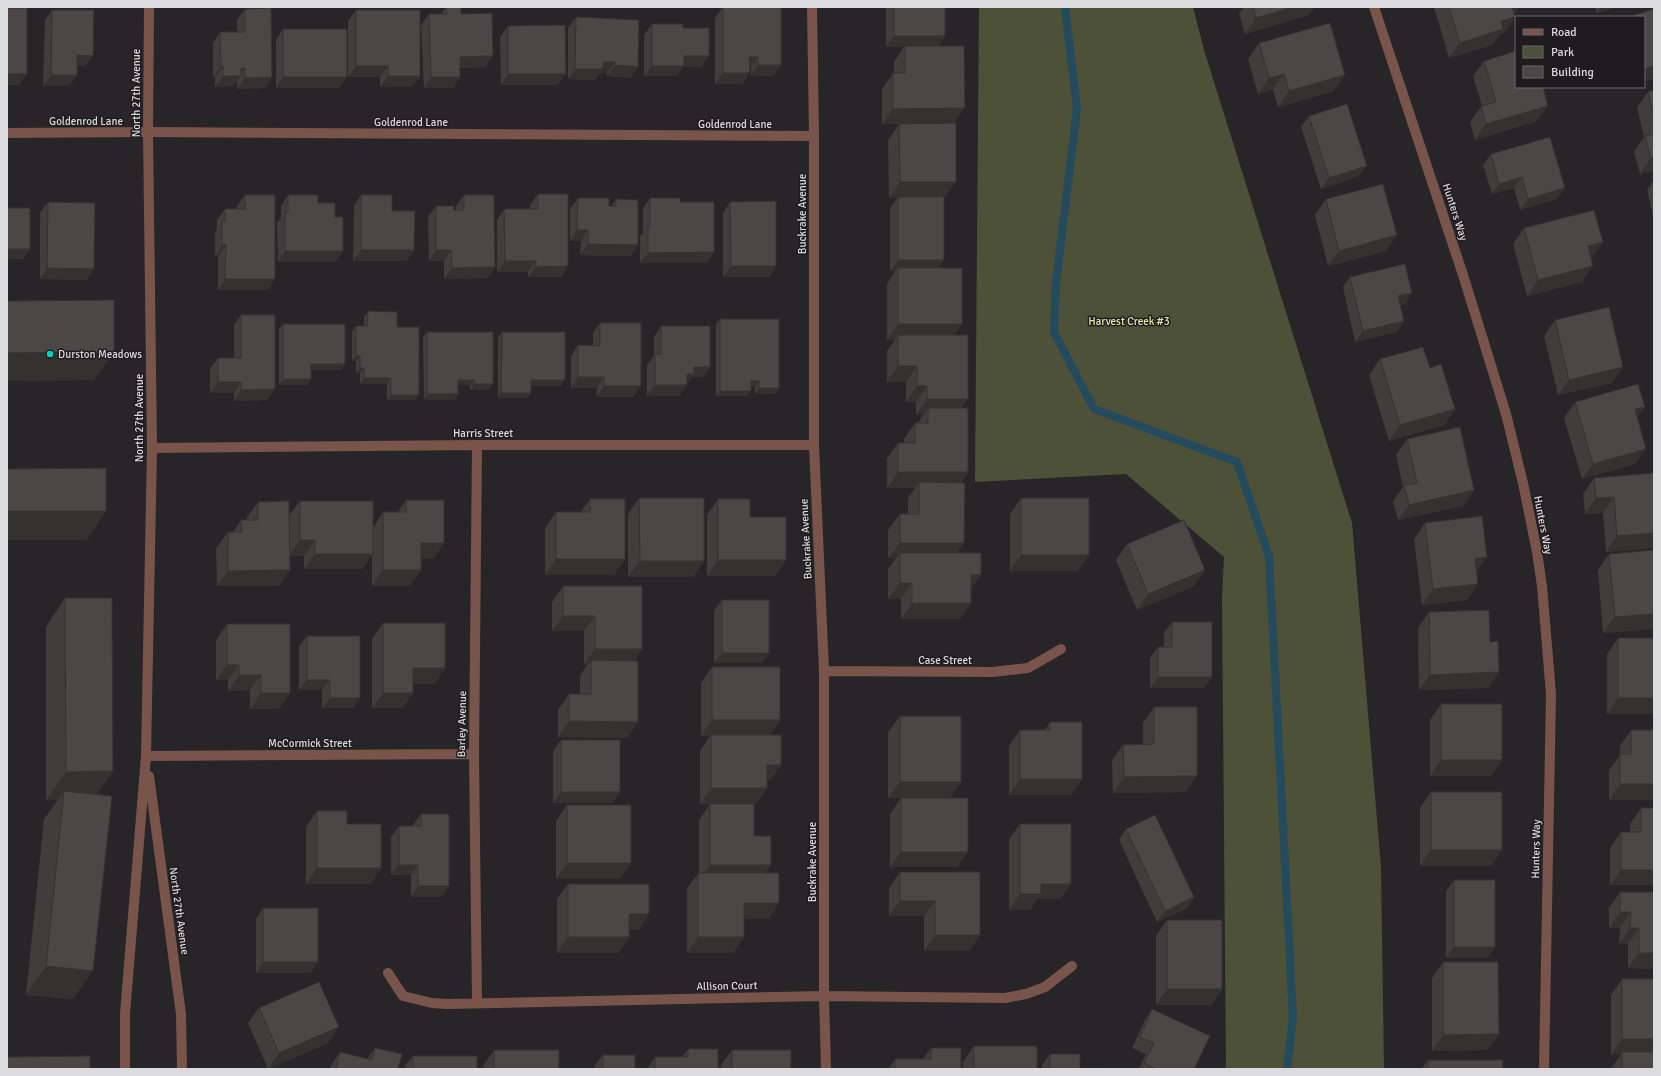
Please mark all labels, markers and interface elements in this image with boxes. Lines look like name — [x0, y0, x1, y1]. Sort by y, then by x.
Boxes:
legend — [1515, 16, 1645, 88]
text: Road — [1551, 25, 1577, 40]
text: Park — [1551, 45, 1574, 60]
street label: North 27th Avenue — [130, 49, 143, 137]
text: Building — [1551, 65, 1594, 80]
street label: Goldenrod Lane — [49, 115, 123, 128]
street label: Goldenrod Lane — [374, 116, 448, 129]
street label: Goldenrod Lane — [698, 118, 772, 131]
street label: Buckrake Avenue — [796, 174, 809, 254]
street label: Hunters Way — [1440, 182, 1471, 243]
park label: Harvest Creek #3 — [1088, 315, 1170, 328]
place label: Durston Meadows — [58, 348, 142, 361]
marker: Durston Meadows — [45, 349, 55, 359]
street label: North 27th Avenue — [133, 374, 146, 462]
street label: Harris Street — [453, 427, 513, 440]
street label: Hunters Way — [1531, 495, 1555, 556]
street label: Buckrake Avenue — [797, 498, 815, 580]
street label: Case Street — [918, 654, 972, 667]
street label: Barley Avenue — [455, 691, 469, 757]
street label: McCormick Street — [268, 737, 352, 750]
street label: Hunters Way — [1529, 818, 1543, 879]
street label: Buckrake Avenue — [806, 822, 819, 902]
street label: North 27th Avenue — [166, 866, 192, 956]
street label: Allison Court — [696, 979, 758, 993]

